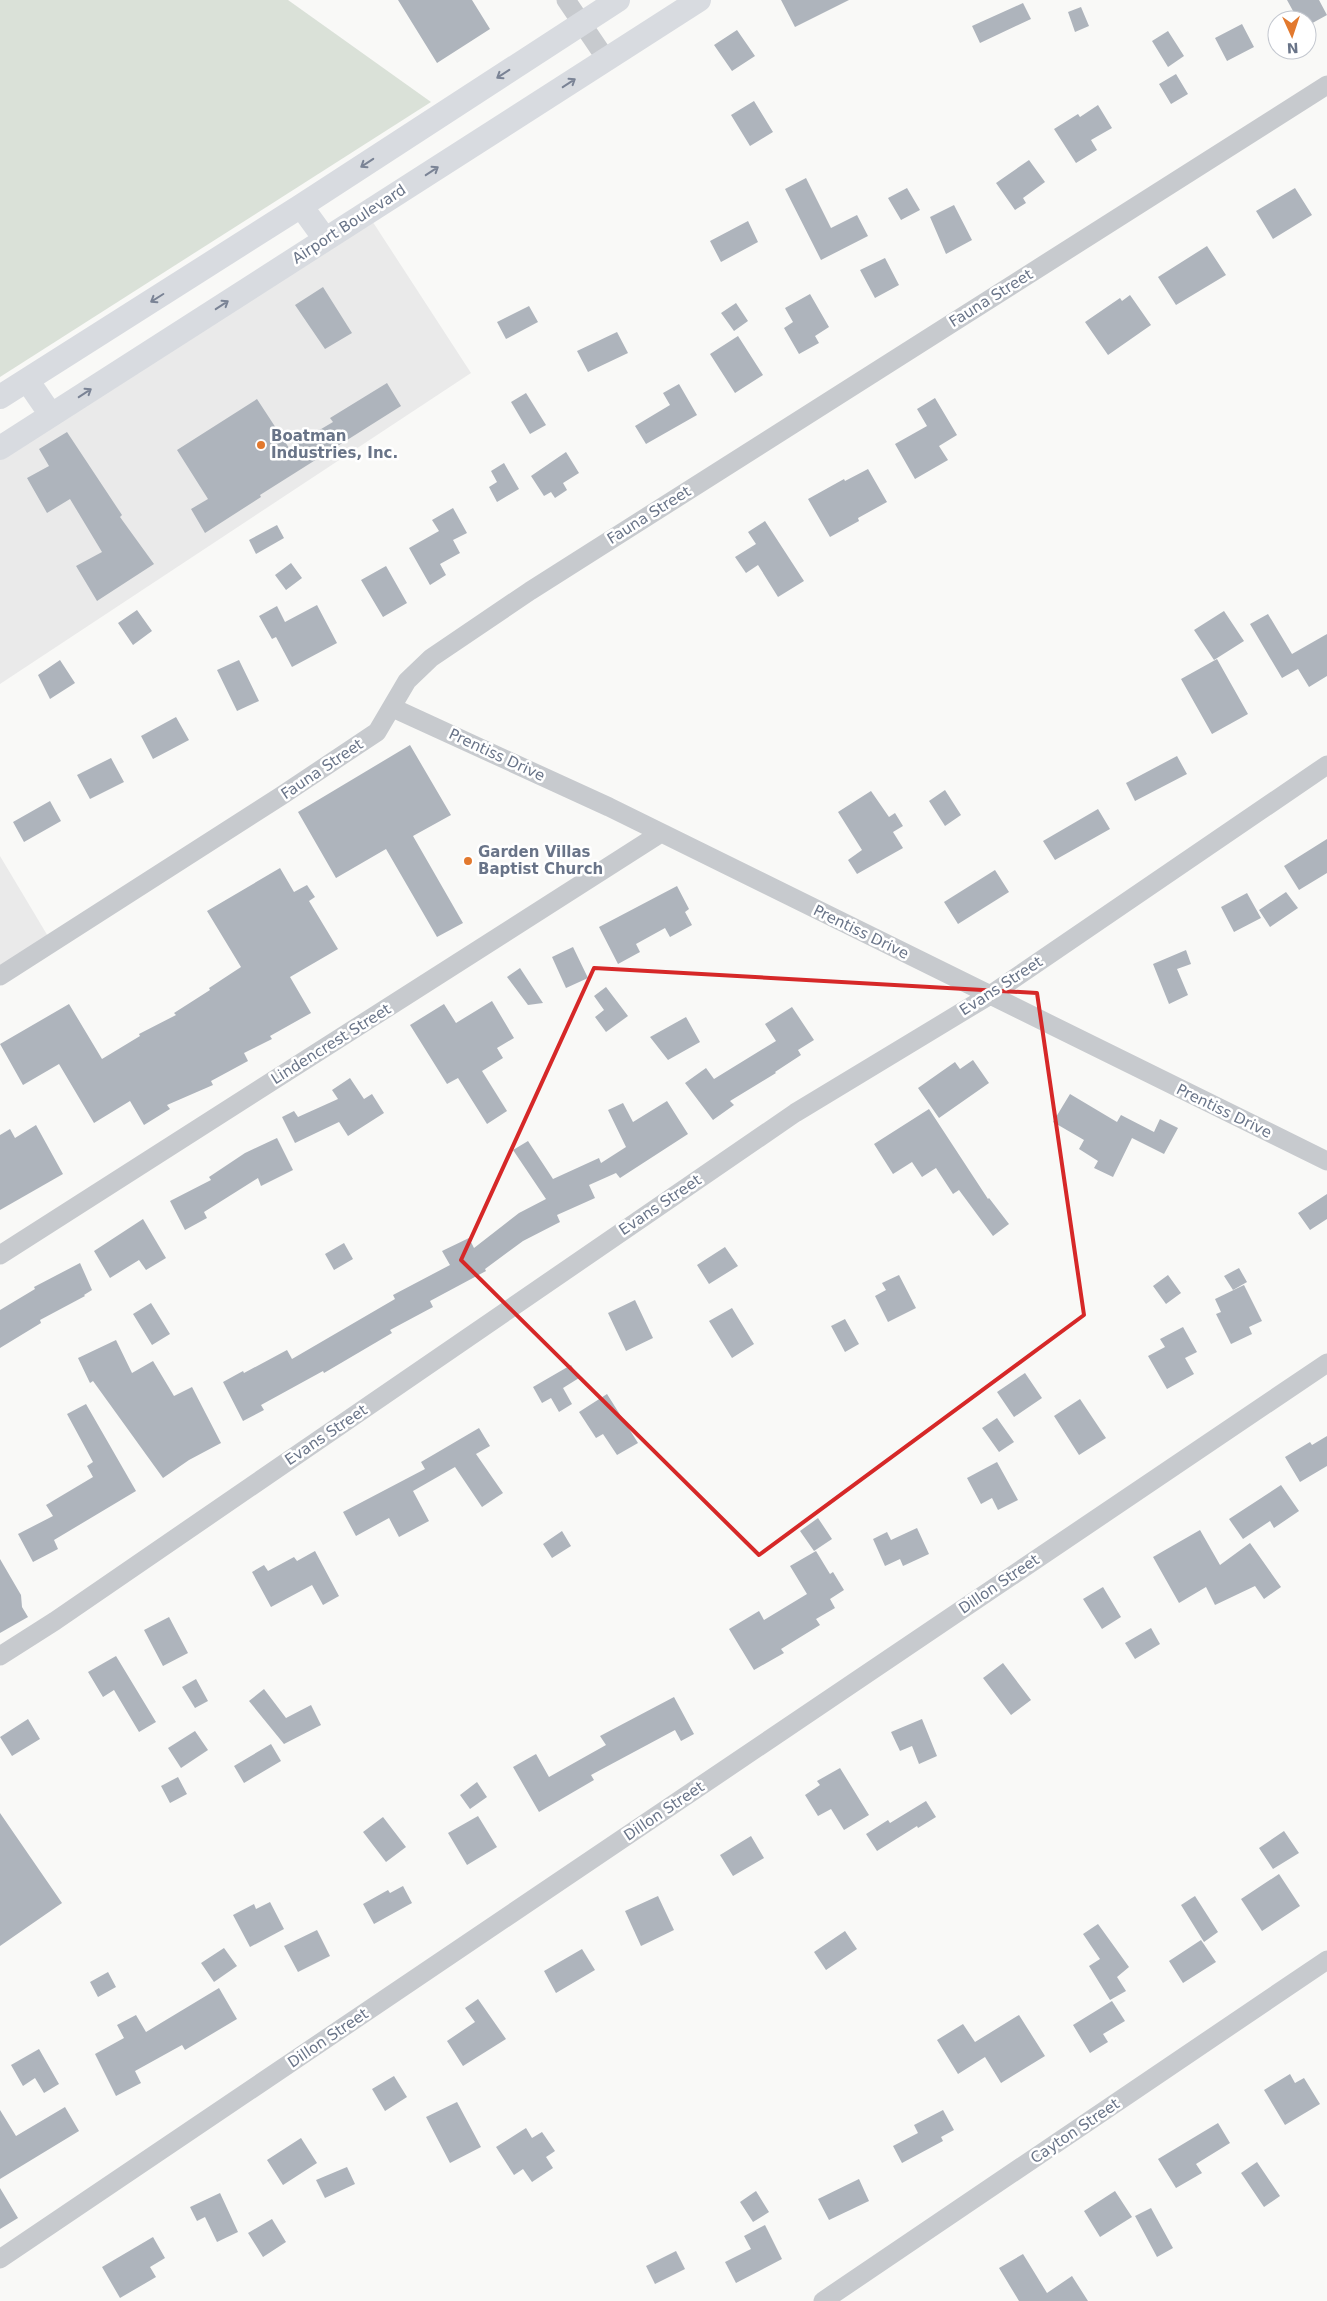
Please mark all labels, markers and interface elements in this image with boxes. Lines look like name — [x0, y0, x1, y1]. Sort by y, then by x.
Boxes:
north arrow — [1267, 10, 1317, 60]
text: N — [1286, 40, 1299, 56]
one-way arrow — [496, 69, 510, 79]
one-way arrow — [562, 78, 576, 88]
one-way arrow — [361, 158, 375, 168]
one-way arrow — [425, 165, 439, 175]
street label: Airport Boulevard — [289, 181, 409, 267]
street label: Fauna Street — [946, 265, 1036, 331]
one-way arrow — [150, 293, 164, 303]
one-way arrow — [214, 300, 228, 310]
one-way arrow — [78, 388, 92, 398]
place label: Boatman Industries, Inc. — [271, 427, 398, 462]
marker: Boatman Industries, Inc. — [255, 439, 267, 451]
street label: Fauna Street — [604, 482, 694, 548]
street label: Prentiss Drive — [446, 725, 548, 785]
street label: Fauna Street — [278, 735, 367, 803]
place label: Garden Villas Baptist Church — [478, 843, 603, 878]
marker: Garden Villas Baptist Church — [462, 855, 474, 867]
street label: Prentiss Drive — [810, 901, 912, 963]
street label: Evans Street — [956, 952, 1046, 1019]
street label: Lindencrest Street — [268, 1000, 394, 1088]
street label: Prentiss Drive — [1173, 1080, 1275, 1142]
street label: Evans Street — [615, 1171, 705, 1239]
street label: Evans Street — [281, 1401, 371, 1469]
street label: Dillon Street — [955, 1550, 1043, 1617]
street label: Dillon Street — [620, 1777, 708, 1844]
street label: Dillon Street — [284, 2004, 372, 2071]
street label: Cayton Street — [1027, 2095, 1123, 2167]

